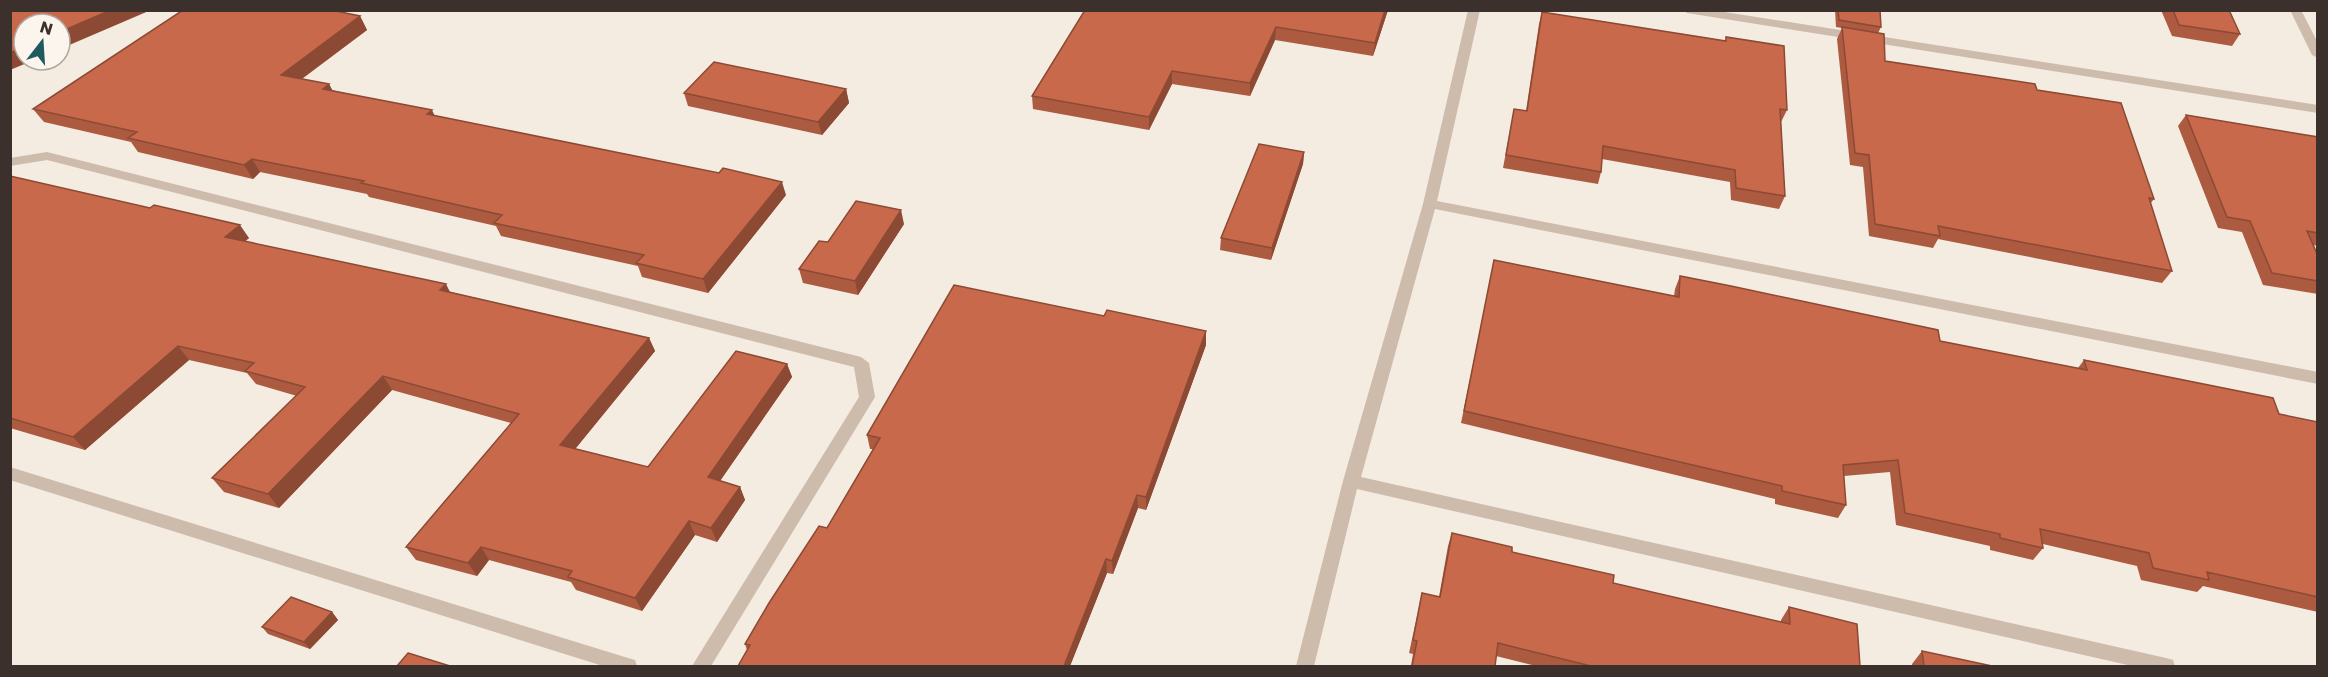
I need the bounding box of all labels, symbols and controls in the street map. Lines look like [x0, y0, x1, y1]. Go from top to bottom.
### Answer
north arrow [12, 12, 72, 72]
text: N [37, 15, 55, 41]

